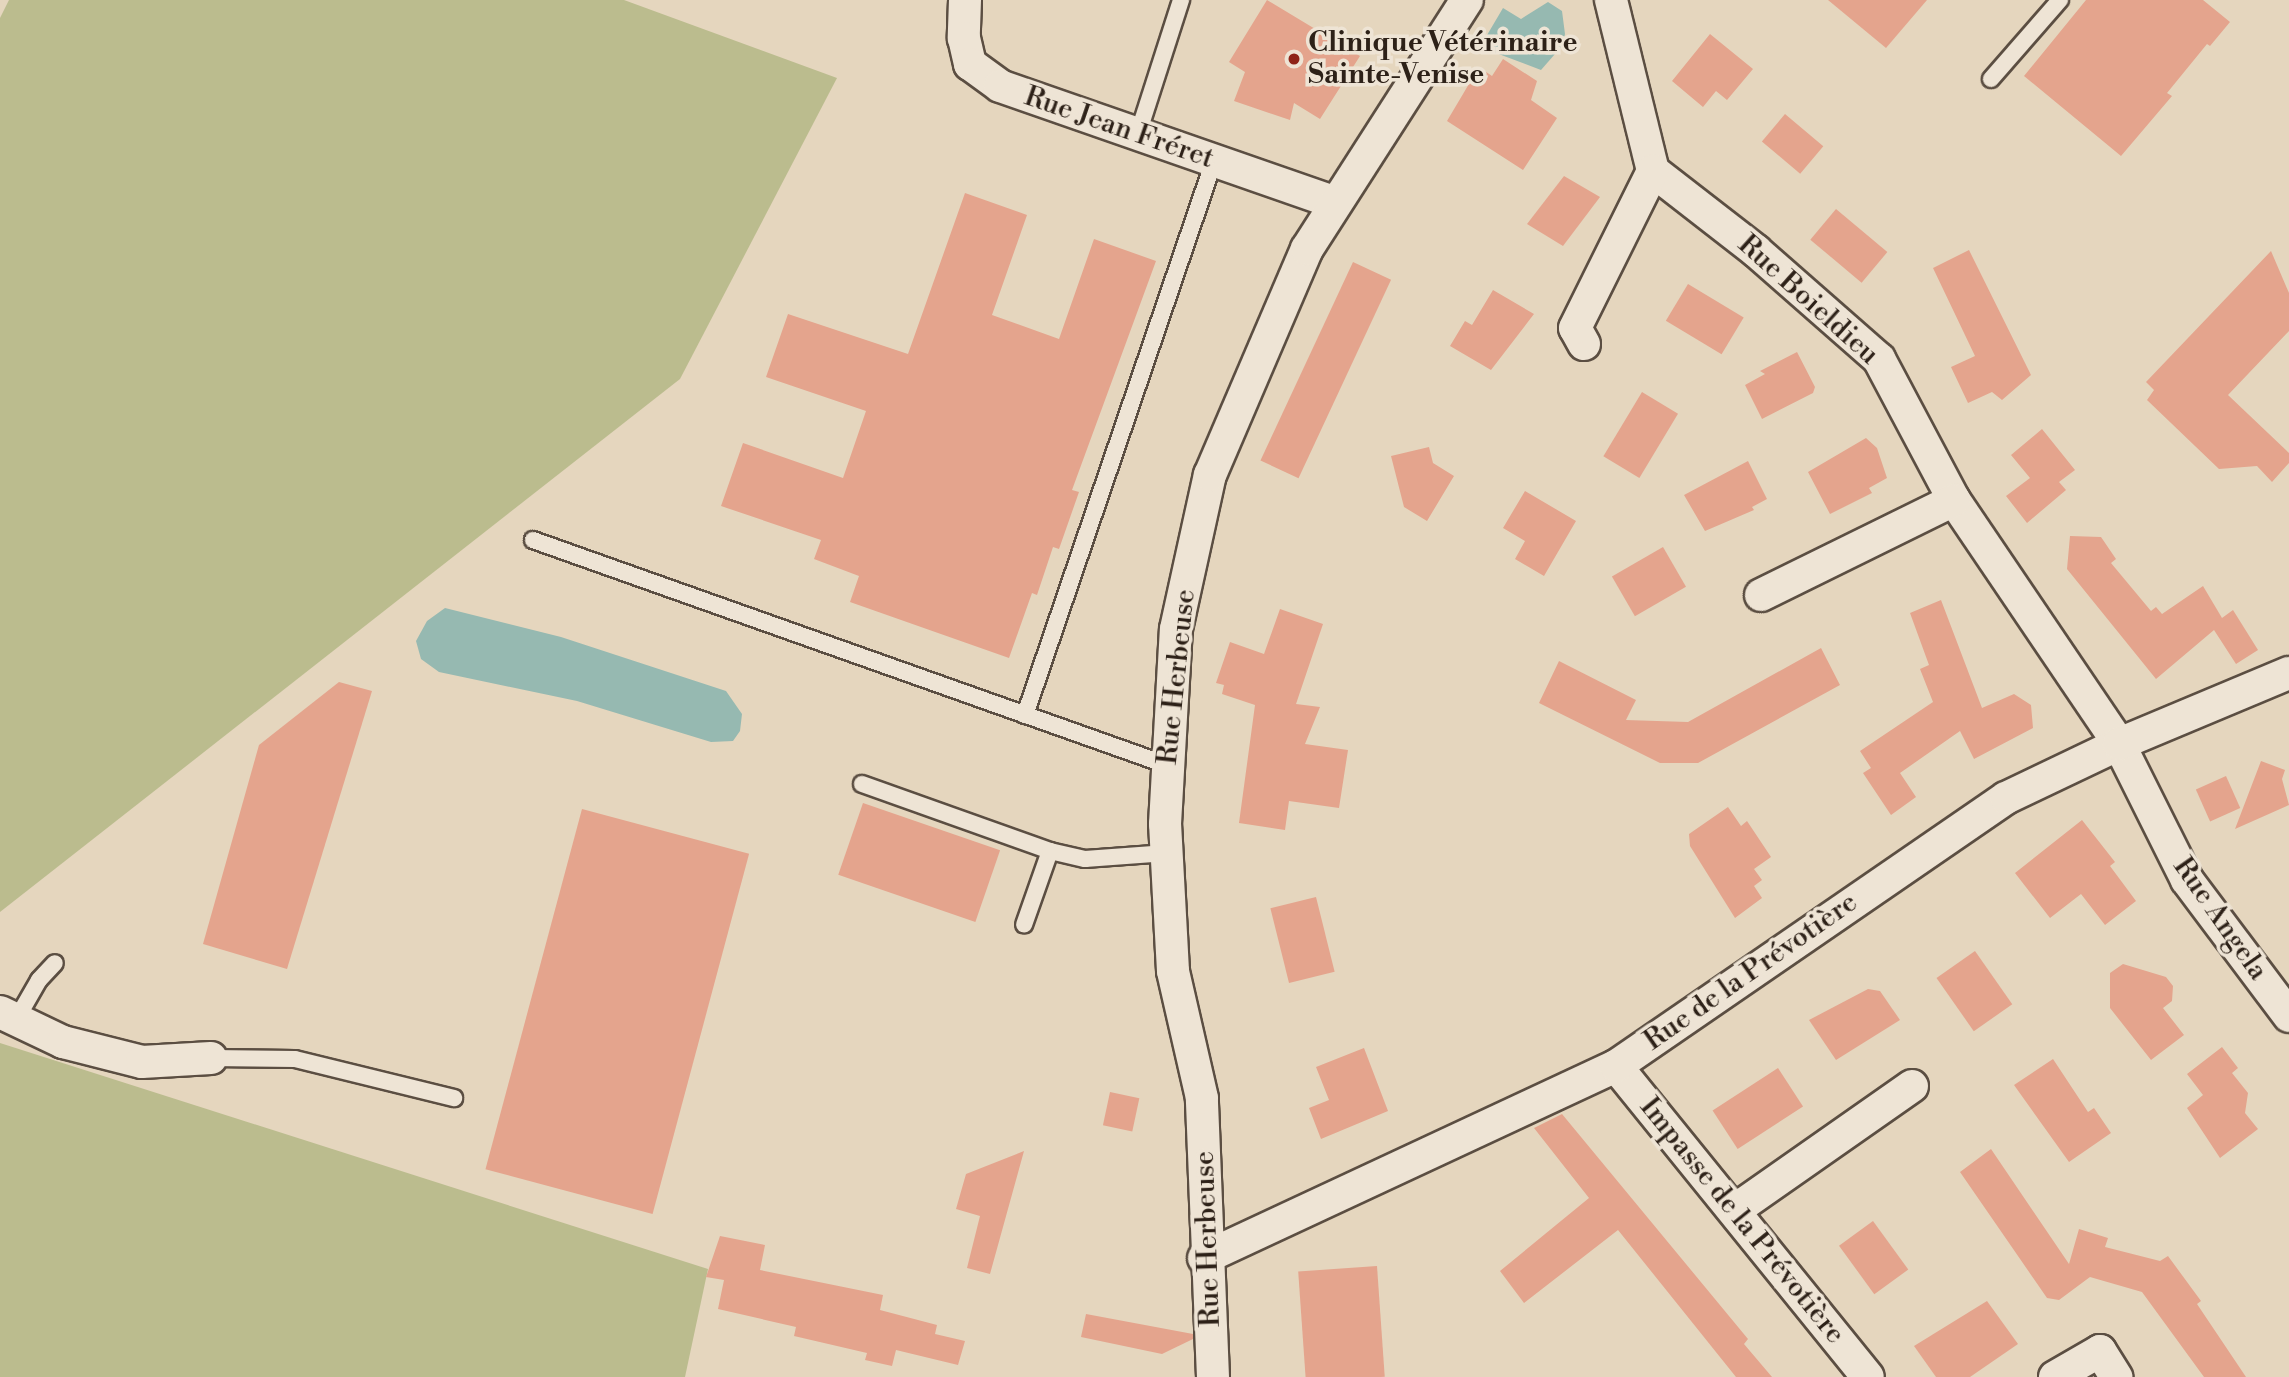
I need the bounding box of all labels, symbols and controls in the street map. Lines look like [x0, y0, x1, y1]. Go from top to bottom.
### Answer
place label: Clinique Vétérinaire Sainte-Venise [1308, 26, 1578, 92]
marker: Clinique Vétérinaire Sainte-Venise [1286, 51, 1302, 67]
street label: Rue Jean Fréret [1020, 80, 1218, 176]
street label: Rue Boieldieu [1731, 228, 1885, 372]
street label: Rue Herbeuse [1151, 588, 1203, 766]
street label: Rue Angela [2166, 851, 2274, 987]
street label: Rue de la Prévotière [1638, 886, 1864, 1058]
street label: Impasse de la Prévotière [1632, 1091, 1852, 1351]
street label: Rue Herbeuse [1188, 1150, 1228, 1328]

